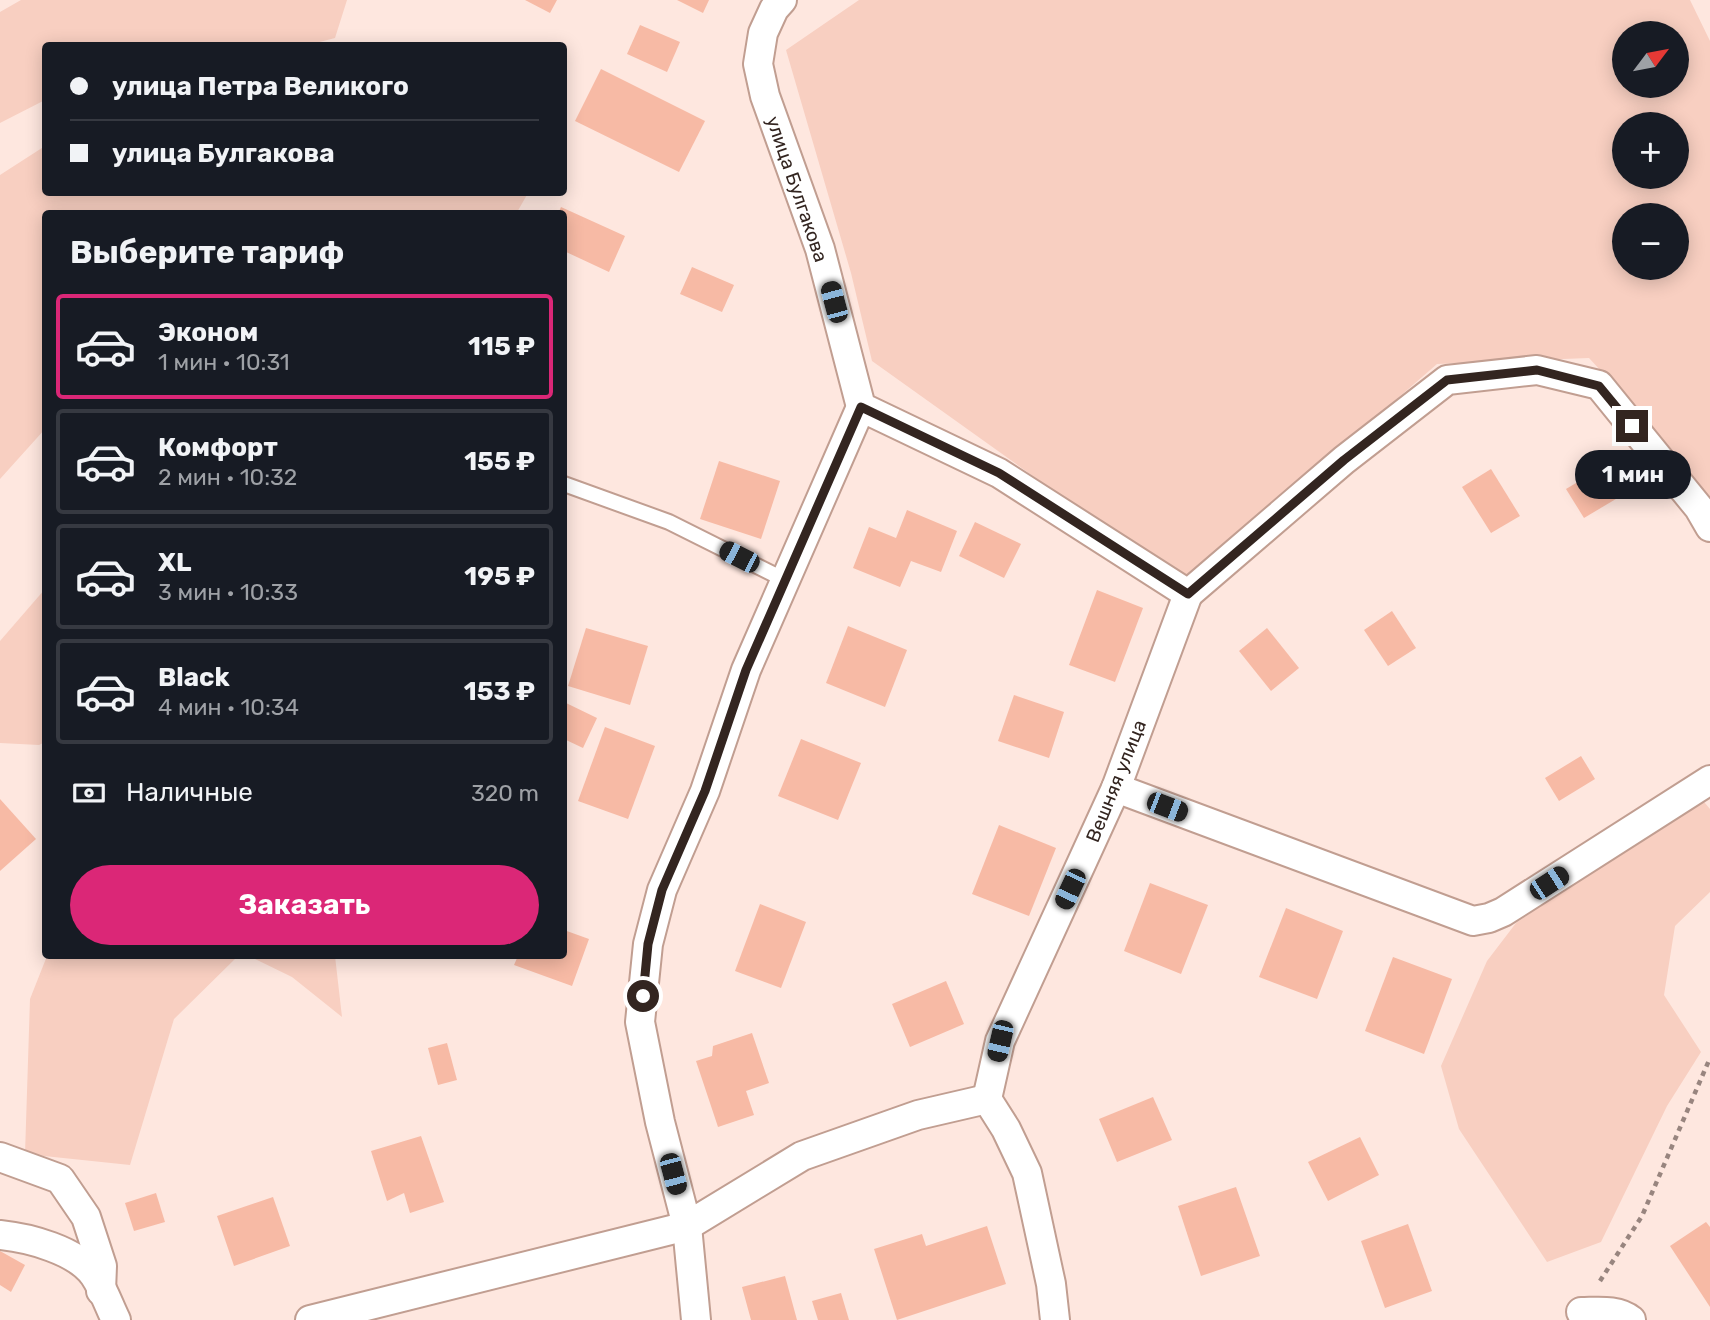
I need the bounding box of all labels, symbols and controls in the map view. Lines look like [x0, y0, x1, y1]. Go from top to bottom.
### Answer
north arrow [1612, 21, 1689, 98]
map controls [1612, 21, 1689, 280]
text: улица Петра Великого [112, 71, 409, 102]
button: + [1612, 112, 1689, 189]
street label: улица Булгакова [761, 113, 833, 265]
text: улица Булгакова [112, 138, 335, 169]
button: − [1612, 203, 1689, 280]
text: Выберите тариф [70, 233, 344, 271]
car [819, 279, 850, 325]
icon: car [74, 315, 137, 378]
text: Эконом [158, 317, 258, 348]
text: 115 ₽ [468, 331, 535, 362]
text: 1 мин · 10:31 [158, 348, 290, 376]
route end [1616, 410, 1648, 442]
icon: car [74, 430, 137, 493]
text: Комфорт [158, 432, 278, 463]
text: 155 ₽ [464, 446, 535, 477]
callout: 1 мин [1574, 450, 1690, 500]
text: 1 мин [1602, 460, 1664, 488]
text: 2 мин · 10:32 [158, 463, 297, 491]
car [716, 538, 763, 576]
icon: car [74, 545, 137, 608]
text: XL [158, 547, 191, 578]
text: 195 ₽ [464, 561, 535, 592]
text: 3 мин · 10:33 [158, 578, 298, 606]
icon: car [74, 660, 137, 723]
text: Black [158, 662, 230, 693]
text: 153 ₽ [464, 676, 535, 707]
text: 4 мин · 10:34 [158, 693, 299, 721]
street label: Вешняя улица [1081, 716, 1151, 846]
icon: cash [70, 774, 108, 812]
text: Наличные [126, 777, 253, 808]
text: 320 m [471, 779, 539, 807]
car [1144, 790, 1191, 824]
car [1526, 863, 1573, 903]
button: Заказать [70, 865, 539, 945]
car [1052, 866, 1089, 912]
route start [627, 980, 659, 1012]
car [986, 1018, 1015, 1064]
car [658, 1151, 689, 1197]

